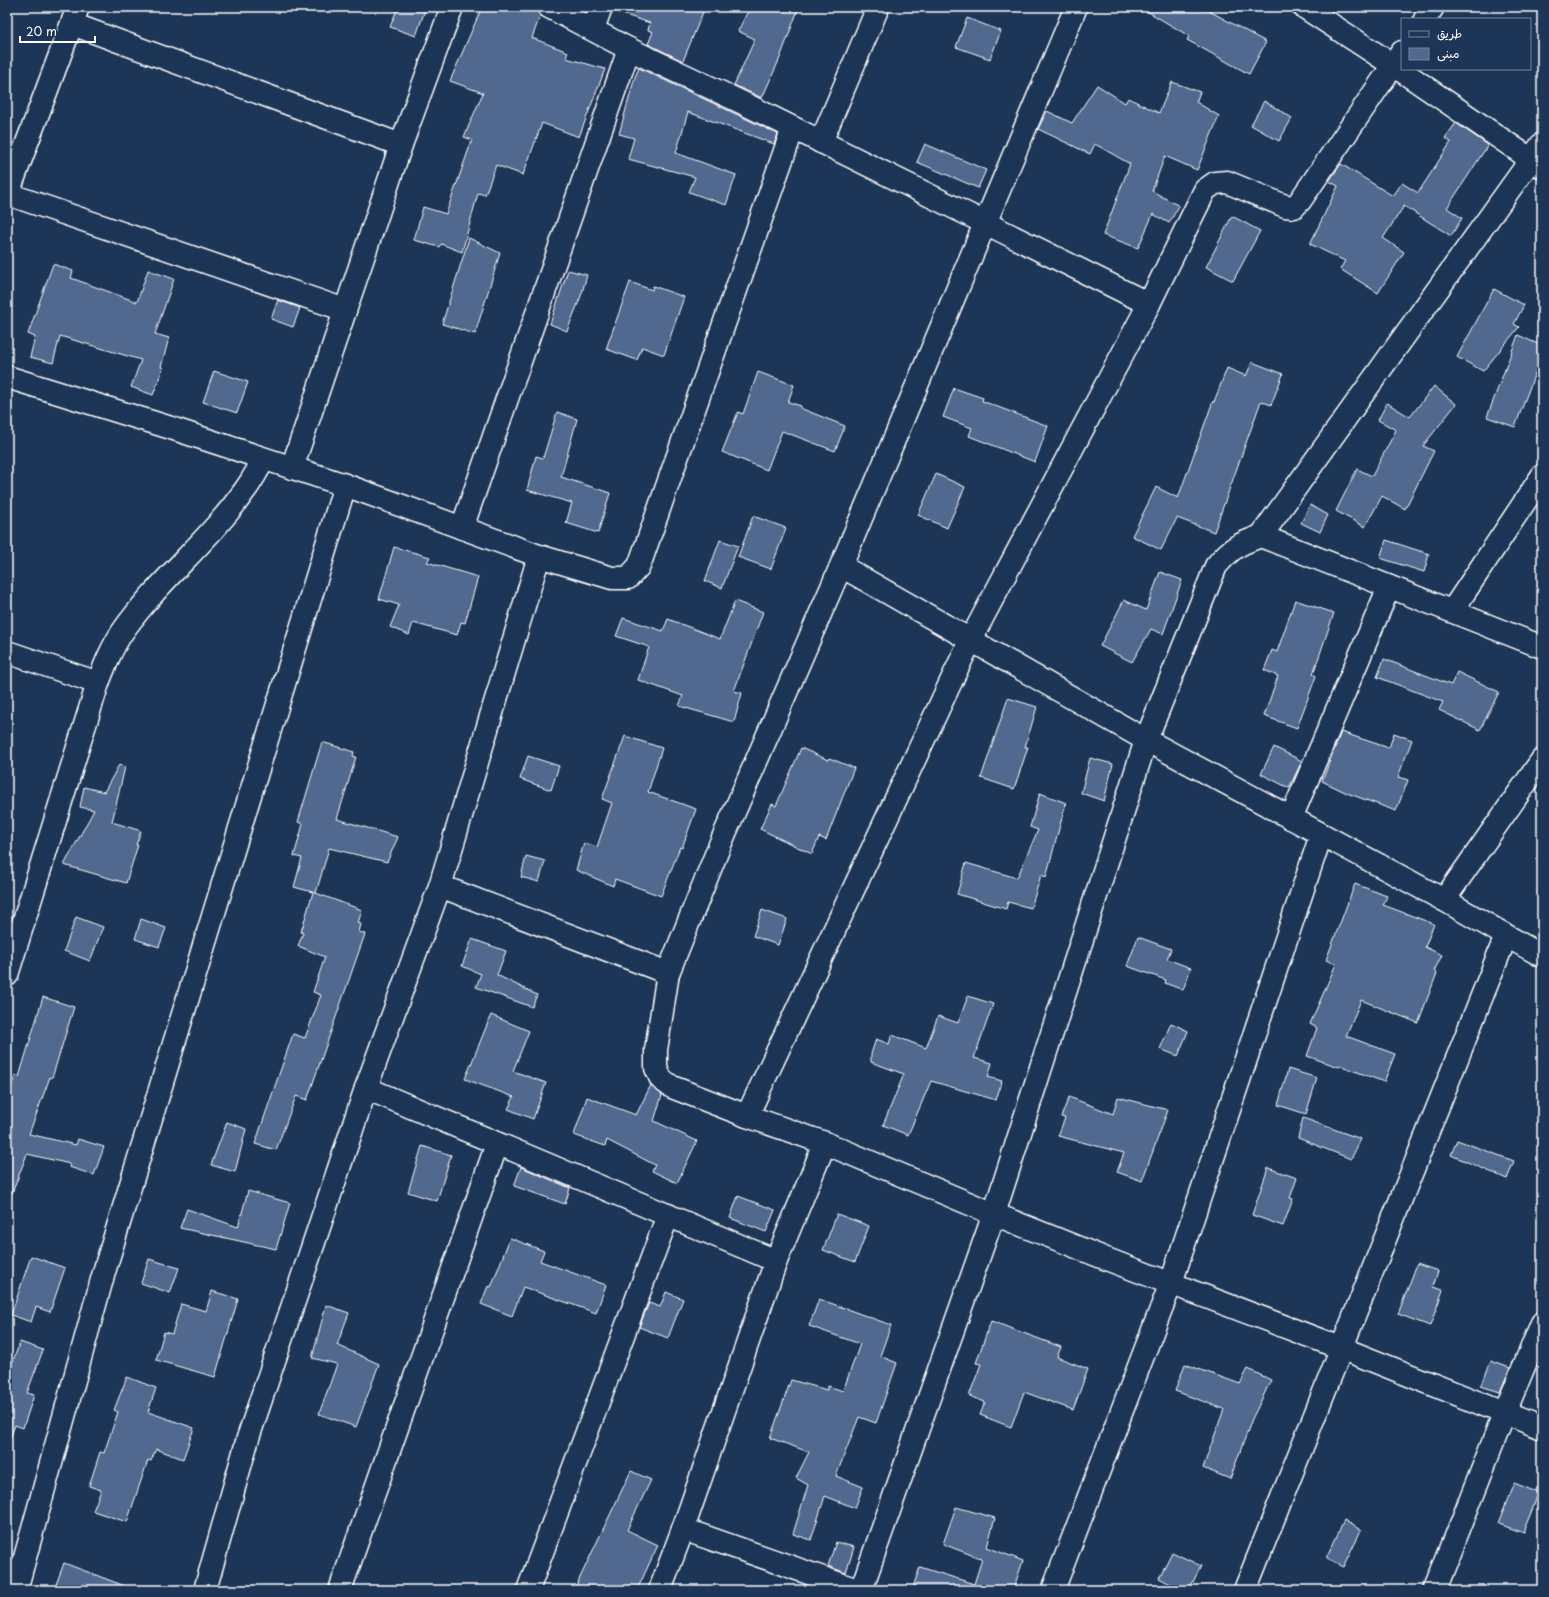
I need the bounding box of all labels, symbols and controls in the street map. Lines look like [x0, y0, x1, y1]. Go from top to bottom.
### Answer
scale bar [20, 18, 95, 44]
legend [1401, 18, 1531, 70]
text: 20 m [26, 22, 57, 40]
text: طريق [1437, 24, 1462, 42]
text: مبنى [1437, 44, 1460, 62]

